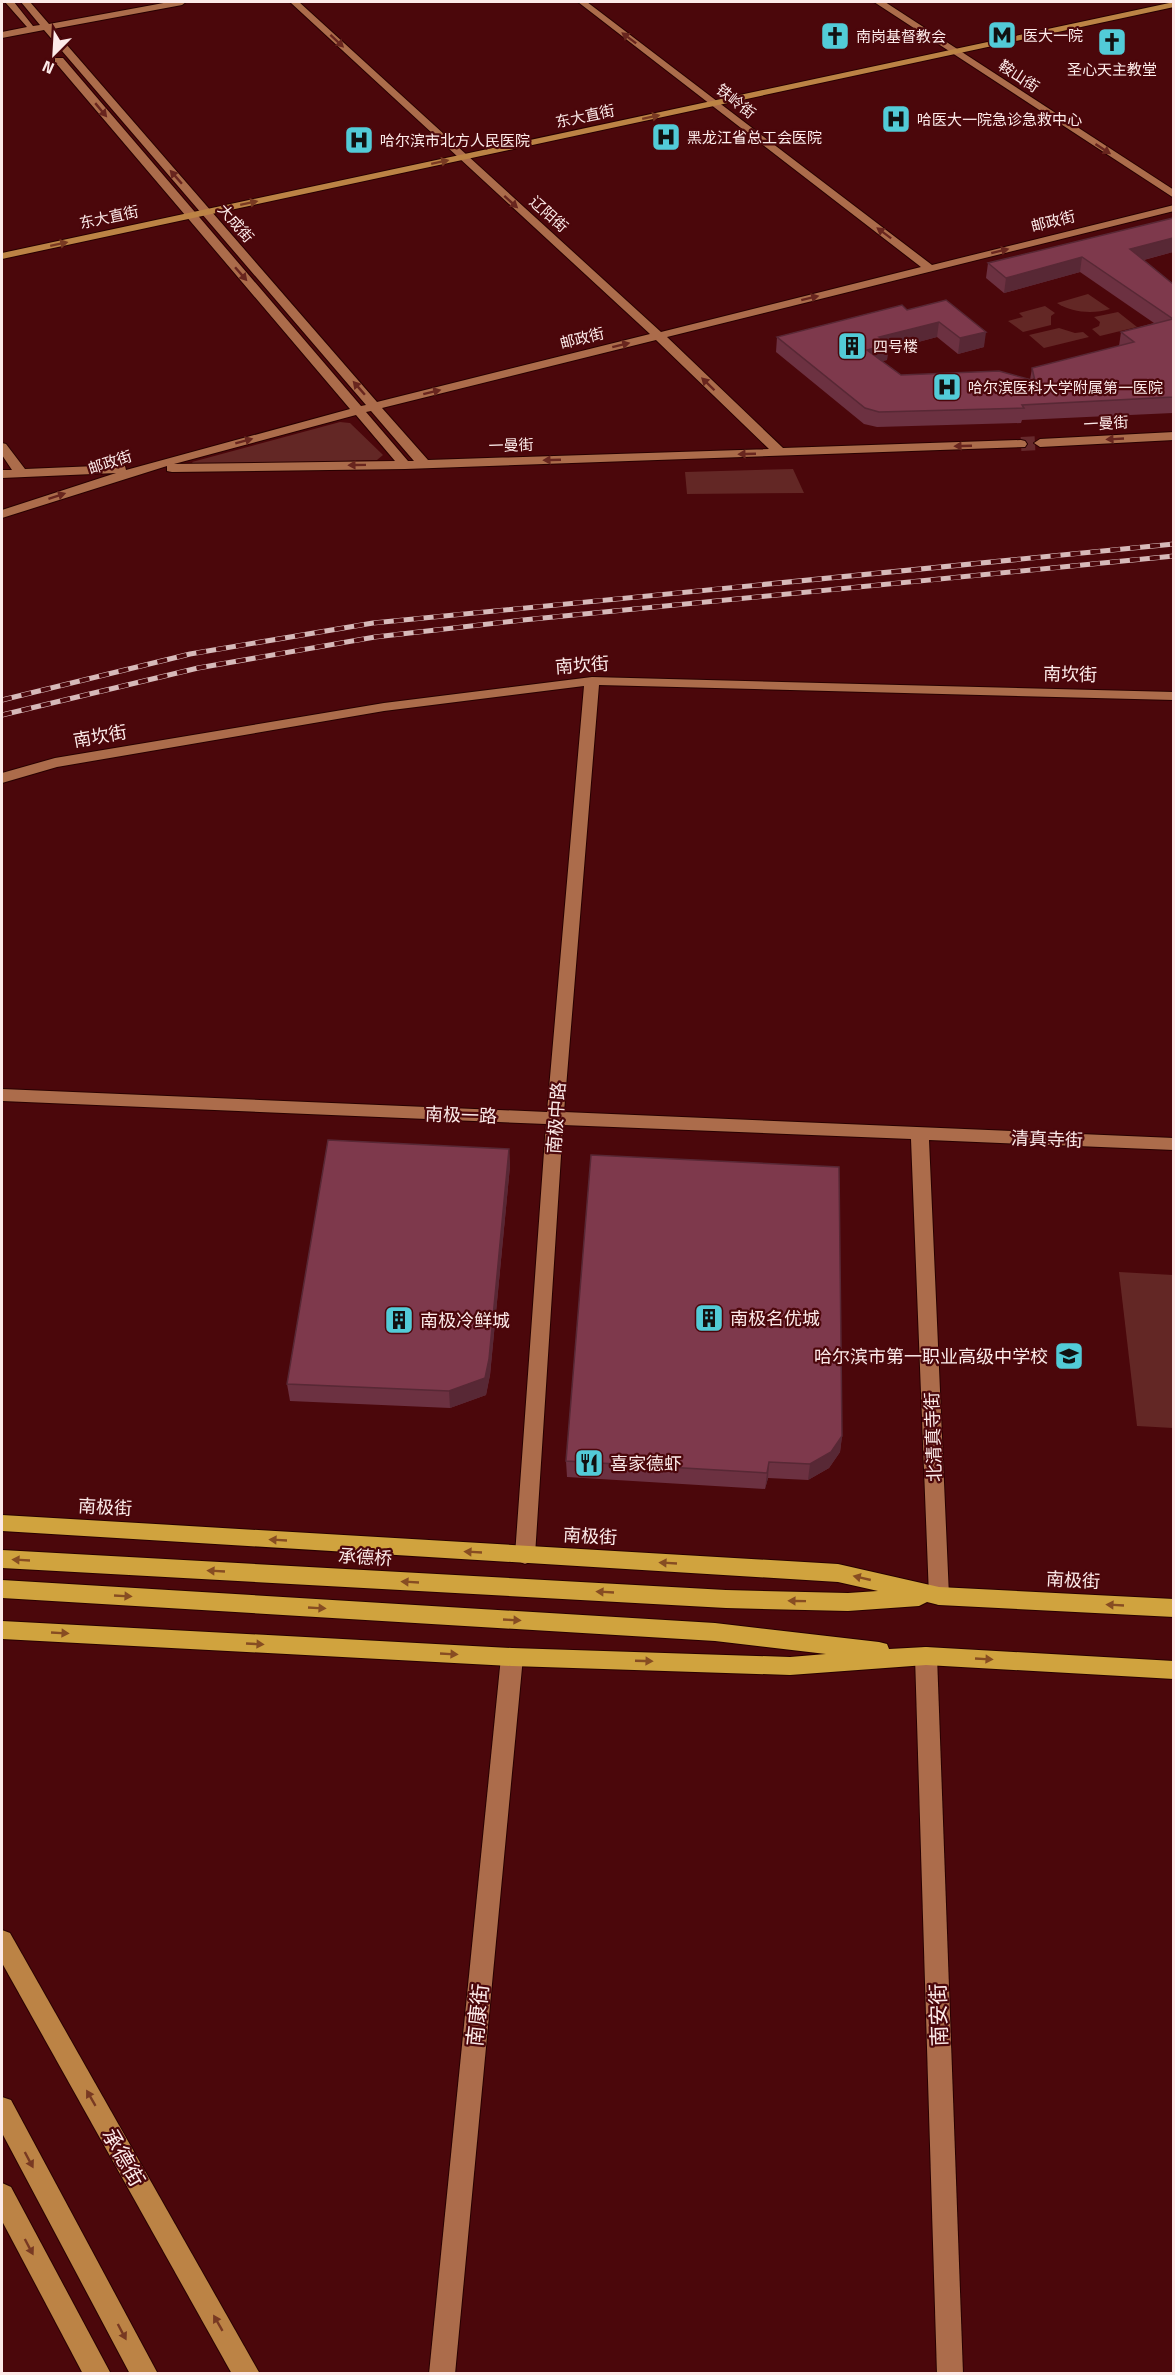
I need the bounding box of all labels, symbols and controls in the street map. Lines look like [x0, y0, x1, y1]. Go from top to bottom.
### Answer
metro station icon: 医大一院 [986, 19, 1018, 51]
church icon: 南岗基督教会 [819, 20, 851, 52]
north arrow [24, 24, 84, 84]
place label: 医大一院 [1023, 24, 1083, 47]
place label: 南岗基督教会 [856, 25, 946, 48]
church icon: 圣心天主教堂 [1096, 26, 1128, 58]
one-way arrow [621, 31, 637, 44]
one-way arrow [329, 34, 344, 48]
text: N [38, 54, 58, 81]
street label: 鞍山街 [994, 54, 1044, 98]
place label: 圣心天主教堂 [1067, 58, 1157, 81]
street label: 铁岭街 [711, 78, 761, 124]
street label: 东大直街 [553, 99, 617, 133]
one-way arrow [94, 102, 107, 117]
hospital icon: 哈医大一院急诊急救中心 [880, 103, 912, 135]
place label: 哈医大一院急诊急救中心 [917, 108, 1082, 131]
one-way arrow [642, 112, 661, 121]
hospital icon: 黑龙江省总工会医院 [650, 121, 682, 153]
hospital icon: 哈尔滨市北方人民医院 [343, 124, 375, 156]
place label: 黑龙江省总工会医院 [687, 126, 822, 149]
place label: 哈尔滨市北方人民医院 [380, 129, 530, 152]
one-way arrow [1095, 143, 1111, 155]
one-way arrow [431, 157, 450, 166]
one-way arrow [170, 170, 183, 185]
street label: 辽阳街 [525, 190, 573, 238]
one-way arrow [503, 195, 518, 208]
street label: 大成街 [213, 198, 259, 248]
one-way arrow [240, 198, 259, 207]
street label: 东大直街 [77, 200, 141, 234]
street label: 邮政街 [1028, 204, 1078, 238]
one-way arrow [876, 228, 891, 240]
one-way arrow [49, 238, 68, 248]
one-way arrow [990, 246, 1009, 256]
one-way arrow [235, 266, 248, 282]
one-way arrow [801, 293, 820, 303]
street label: 邮政街 [557, 321, 607, 355]
building icon: 四号楼 [836, 330, 868, 362]
place label: 四号楼 [873, 335, 918, 358]
one-way arrow [612, 340, 630, 350]
hospital icon: 哈尔滨医科大学附属第一医院 [931, 371, 963, 403]
place label: 哈尔滨医科大学附属第一医院 [968, 376, 1163, 399]
one-way arrow [701, 377, 715, 391]
one-way arrow [353, 381, 366, 396]
one-way arrow [423, 387, 441, 397]
street label: 一曼街 [1083, 410, 1129, 436]
street label: 一曼街 [488, 433, 534, 457]
one-way arrow [1106, 435, 1125, 444]
one-way arrow [235, 436, 253, 446]
one-way arrow [953, 441, 972, 451]
street label: 邮政街 [85, 444, 135, 480]
one-way arrow [738, 449, 757, 459]
one-way arrow [543, 455, 562, 465]
one-way arrow [348, 461, 367, 470]
one-way arrow [48, 491, 66, 500]
street label: 南坎街 [554, 650, 610, 680]
street label: 南坎街 [1043, 660, 1097, 688]
street label: 南坎街 [71, 718, 129, 754]
street label: 南极中路 [540, 1081, 572, 1155]
street label: 南极一路 [425, 1100, 497, 1130]
street label: 清真寺街 [1011, 1124, 1083, 1154]
building icon: 南极名优城 [693, 1302, 725, 1334]
building icon: 南极冷鲜城 [383, 1304, 415, 1336]
place label: 南极名优城 [730, 1305, 820, 1332]
place label: 南极冷鲜城 [420, 1307, 510, 1334]
school or university icon: 哈尔滨市第一职业高级中学校 [1053, 1340, 1085, 1372]
place label: 哈尔滨市第一职业高级中学校 [814, 1343, 1048, 1370]
street label: 北清真寺街 [918, 1392, 948, 1482]
restaurant icon: 喜家德虾 [573, 1447, 605, 1479]
place label: 喜家德虾 [610, 1450, 682, 1477]
street label: 南极街 [77, 1492, 133, 1522]
street label: 南极街 [562, 1521, 618, 1551]
one-way arrow [269, 1535, 288, 1545]
street label: 承德桥 [337, 1542, 393, 1572]
one-way arrow [463, 1547, 482, 1556]
one-way arrow [11, 1556, 30, 1565]
one-way arrow [658, 1558, 677, 1568]
street label: 南极街 [1045, 1565, 1101, 1595]
one-way arrow [206, 1566, 225, 1575]
one-way arrow [852, 1573, 871, 1582]
one-way arrow [401, 1577, 420, 1586]
one-way arrow [595, 1588, 614, 1597]
one-way arrow [113, 1592, 132, 1601]
one-way arrow [787, 1596, 806, 1606]
one-way arrow [1106, 1600, 1125, 1609]
one-way arrow [308, 1603, 327, 1613]
one-way arrow [503, 1615, 522, 1625]
one-way arrow [50, 1629, 69, 1638]
one-way arrow [245, 1639, 264, 1648]
one-way arrow [440, 1649, 459, 1658]
one-way arrow [975, 1655, 994, 1664]
one-way arrow [635, 1656, 654, 1666]
street label: 南康街 [458, 1982, 496, 2048]
street label: 南安街 [921, 1983, 955, 2047]
one-way arrow [86, 2089, 96, 2106]
street label: 承德街 [94, 2122, 154, 2192]
one-way arrow [24, 2152, 34, 2169]
one-way arrow [24, 2239, 34, 2256]
one-way arrow [213, 2314, 223, 2331]
one-way arrow [117, 2323, 127, 2340]

